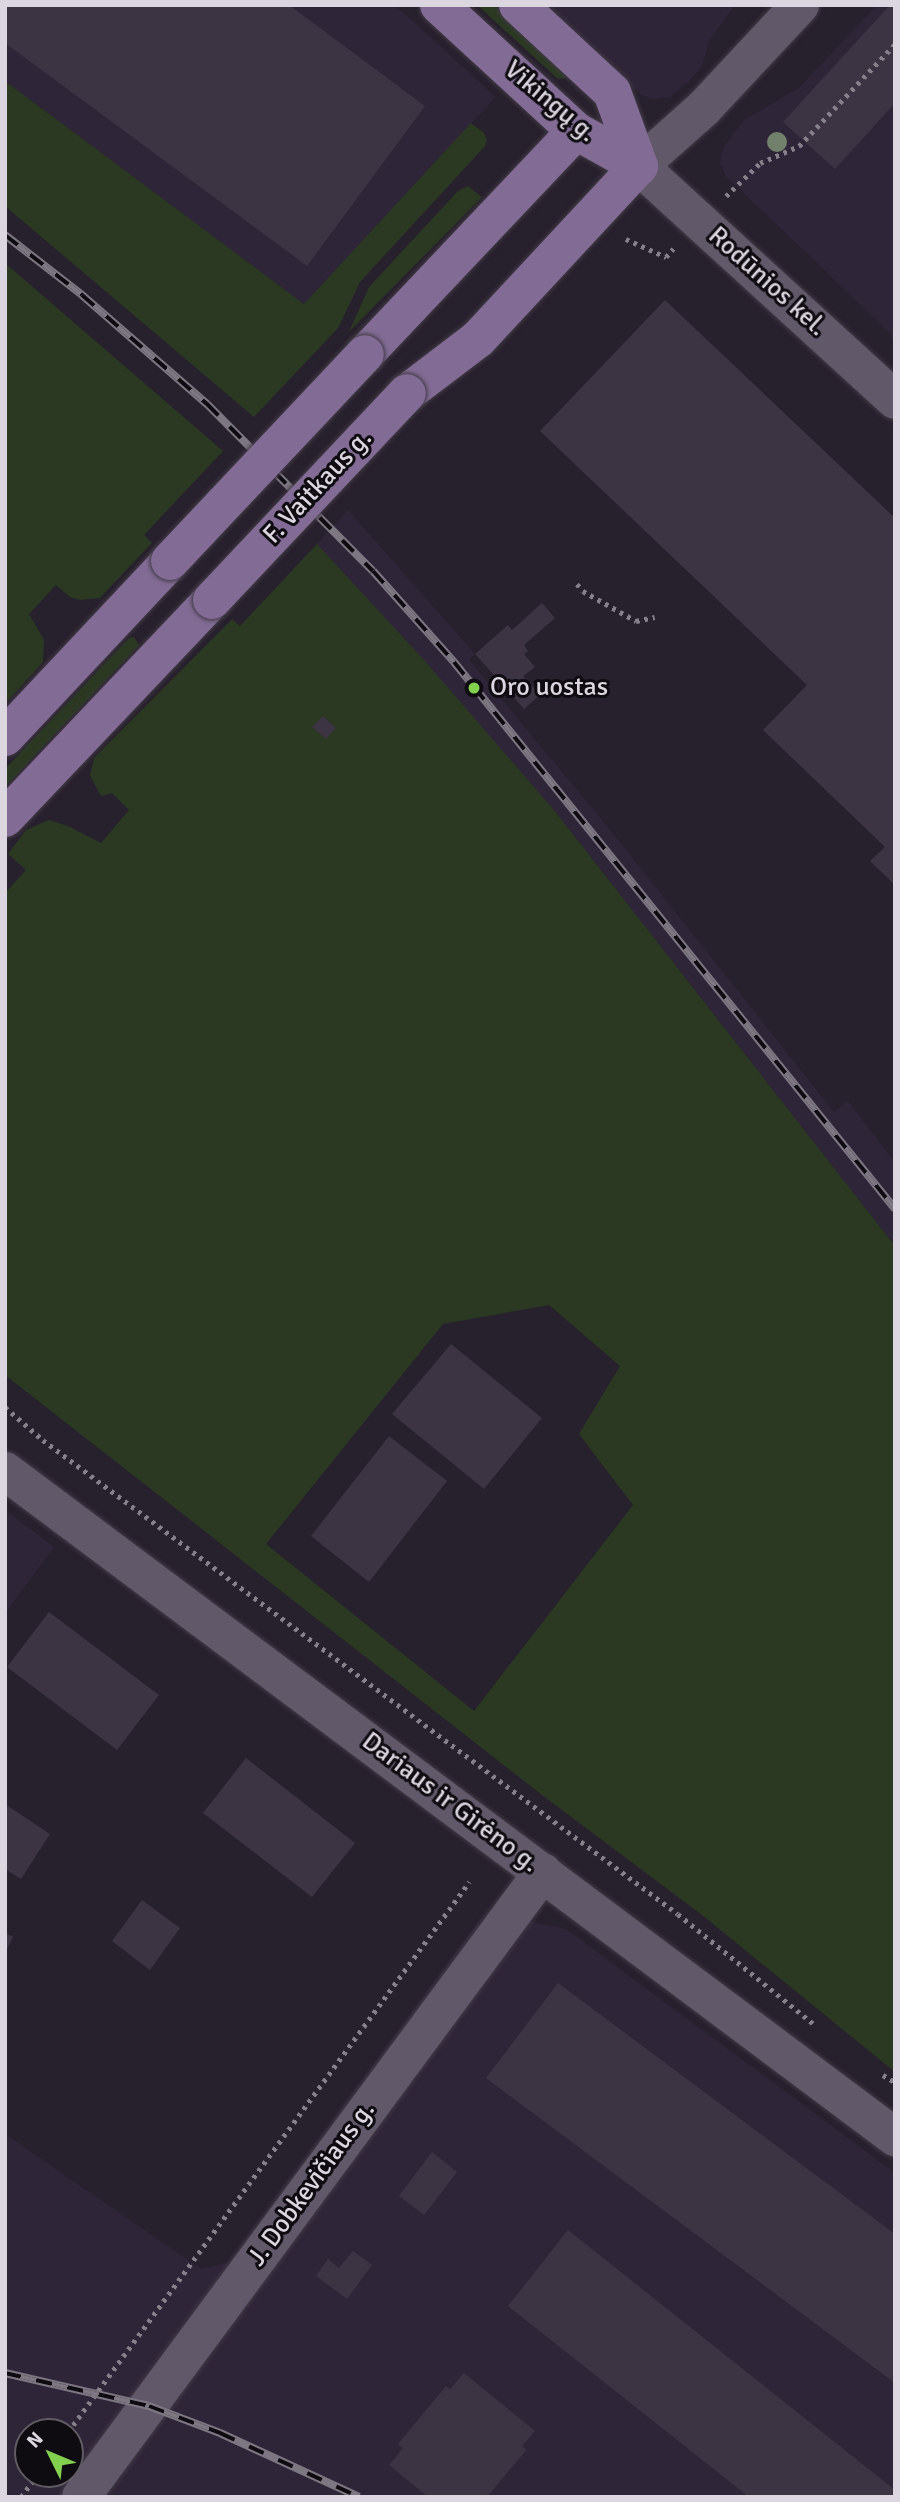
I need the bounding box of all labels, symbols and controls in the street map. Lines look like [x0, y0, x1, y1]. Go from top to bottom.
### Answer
street label: Vikingų g. [498, 55, 602, 149]
street label: Rodūnios kel. [701, 221, 833, 343]
street label: F. Vaitkaus g. [257, 423, 379, 551]
place label: Oro uostas [490, 672, 608, 704]
marker: Oro uostas [464, 678, 484, 698]
street label: Dariaus ir Girėno g. [355, 1726, 545, 1880]
street label: J. Dobkevičiaus g. [242, 2096, 382, 2272]
north arrow [14, 2418, 84, 2488]
text: N [22, 2427, 48, 2453]

